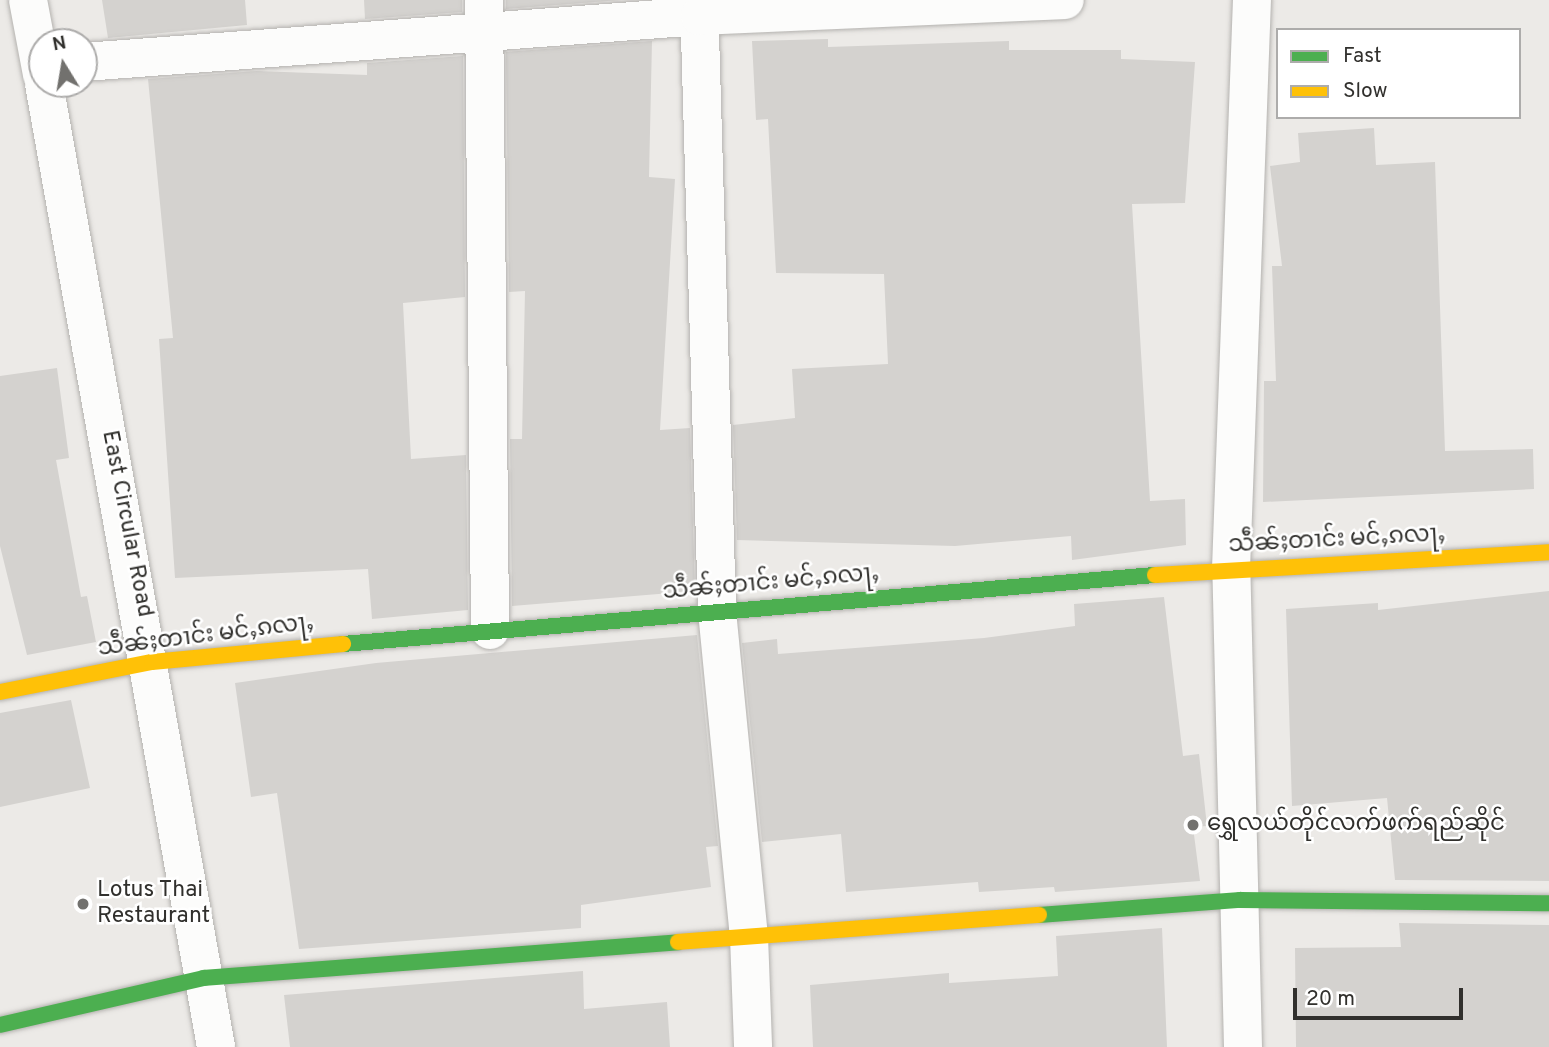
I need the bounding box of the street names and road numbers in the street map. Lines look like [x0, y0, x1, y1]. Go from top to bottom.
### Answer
street label: East Circular Road [94, 428, 158, 620]
street label: သဵၼ်ႈတၢင်း မင်ႇၵလႃႇ [1228, 522, 1446, 560]
street label: သဵၼ်ႈတၢင်း မင်ႇၵလႃႇ [662, 561, 880, 607]
street label: သဵၼ်ႈတၢင်း မင်ႇၵလႃႇ [97, 610, 315, 664]

